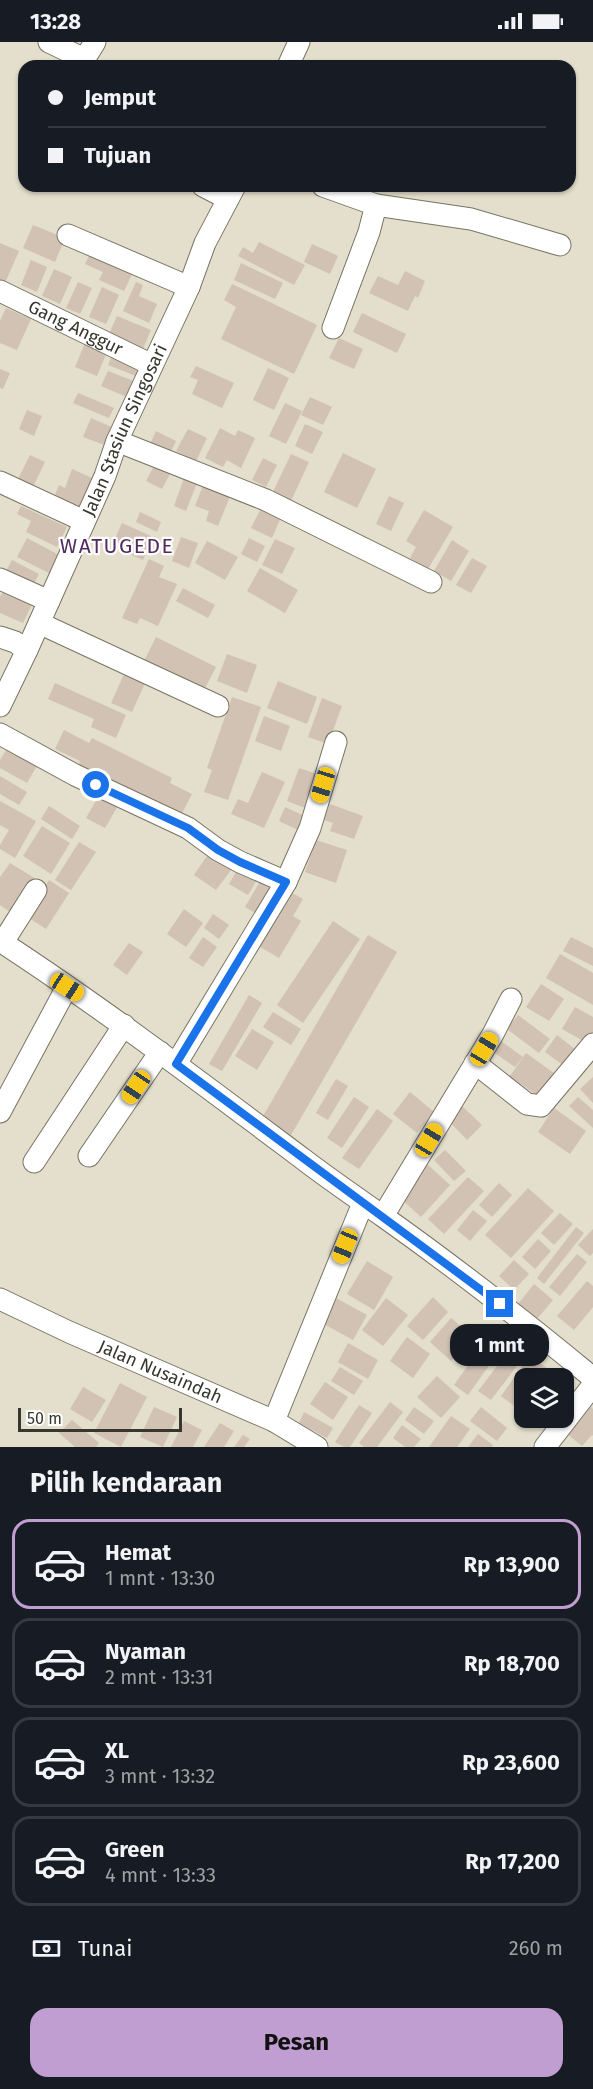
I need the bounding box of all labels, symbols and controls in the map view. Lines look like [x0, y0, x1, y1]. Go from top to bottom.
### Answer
text: 13:28 [30, 8, 81, 35]
text: Jemput [84, 84, 156, 111]
text: Tujuan [84, 142, 151, 169]
street label: Gang Anggur [25, 295, 127, 360]
street label: Jalan Stasiun Singosari [77, 340, 172, 519]
district label: WATUGEDE [60, 533, 174, 559]
car [309, 765, 337, 805]
route start [82, 771, 109, 798]
car [47, 970, 87, 1004]
car [467, 1029, 501, 1069]
car [118, 1067, 154, 1107]
car [412, 1120, 446, 1160]
car [330, 1226, 360, 1266]
route end [486, 1290, 513, 1317]
callout: 1 mnt [450, 1325, 550, 1367]
text: 1 mnt [474, 1333, 525, 1357]
street label: Jalan Nusaindah [95, 1335, 226, 1408]
map controls [514, 1368, 574, 1428]
button: layers [514, 1368, 574, 1428]
scale bar [18, 1405, 182, 1432]
text: 50 m [27, 1409, 62, 1428]
text: Pilih kendaraan [30, 1467, 222, 1499]
icon: car [33, 1537, 87, 1591]
text: Hemat [105, 1539, 171, 1566]
text: Rp 13,900 [464, 1551, 560, 1578]
text: 1 mnt · 13:30 [105, 1566, 215, 1590]
icon: car [33, 1636, 87, 1690]
text: Nyaman [105, 1638, 186, 1665]
text: Rp 18,700 [464, 1650, 560, 1677]
text: 2 mnt · 13:31 [105, 1665, 213, 1689]
icon: car [33, 1735, 87, 1789]
text: XL [105, 1737, 129, 1764]
text: Rp 23,600 [462, 1749, 560, 1776]
text: 3 mnt · 13:32 [105, 1764, 215, 1788]
icon: car [33, 1834, 87, 1888]
text: Green [105, 1836, 164, 1863]
text: Rp 17,200 [465, 1848, 560, 1875]
text: 4 mnt · 13:33 [105, 1863, 216, 1887]
icon: cash [30, 1932, 63, 1965]
text: Tunai [78, 1935, 132, 1962]
text: 260 m [509, 1936, 563, 1960]
button: Pesan [30, 2008, 563, 2077]

